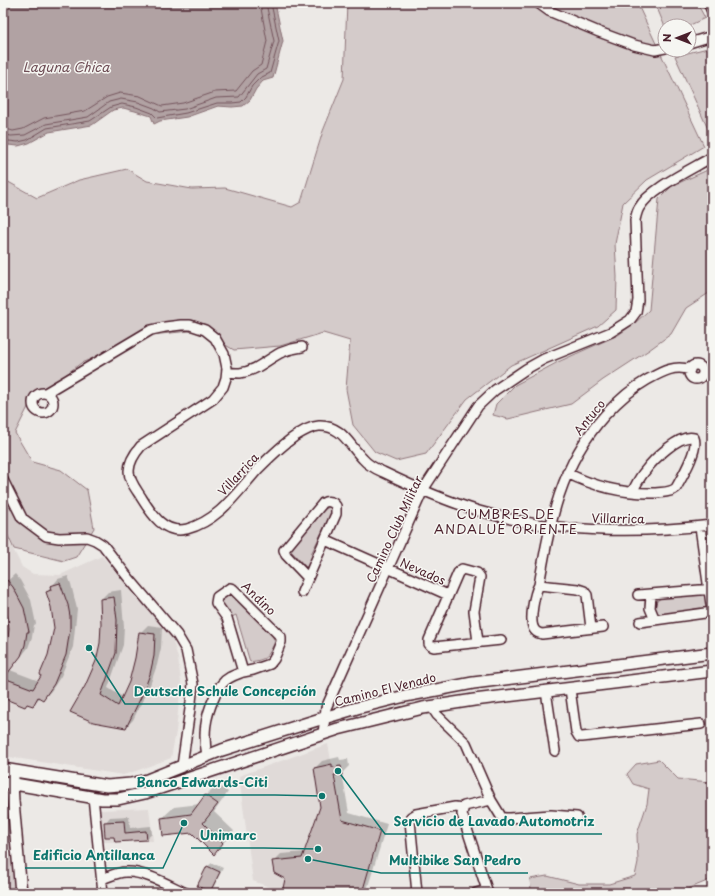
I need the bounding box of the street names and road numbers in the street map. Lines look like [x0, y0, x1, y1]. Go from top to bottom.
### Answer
street label: Antuco [569, 395, 609, 439]
street label: Villarrica [213, 448, 263, 500]
street label: Camino Club Militar [361, 472, 427, 586]
street label: Villarrica [591, 509, 645, 527]
street label: Nevados [397, 553, 449, 589]
street label: Andino [238, 577, 281, 619]
street label: Camino El Venado [332, 668, 438, 710]

